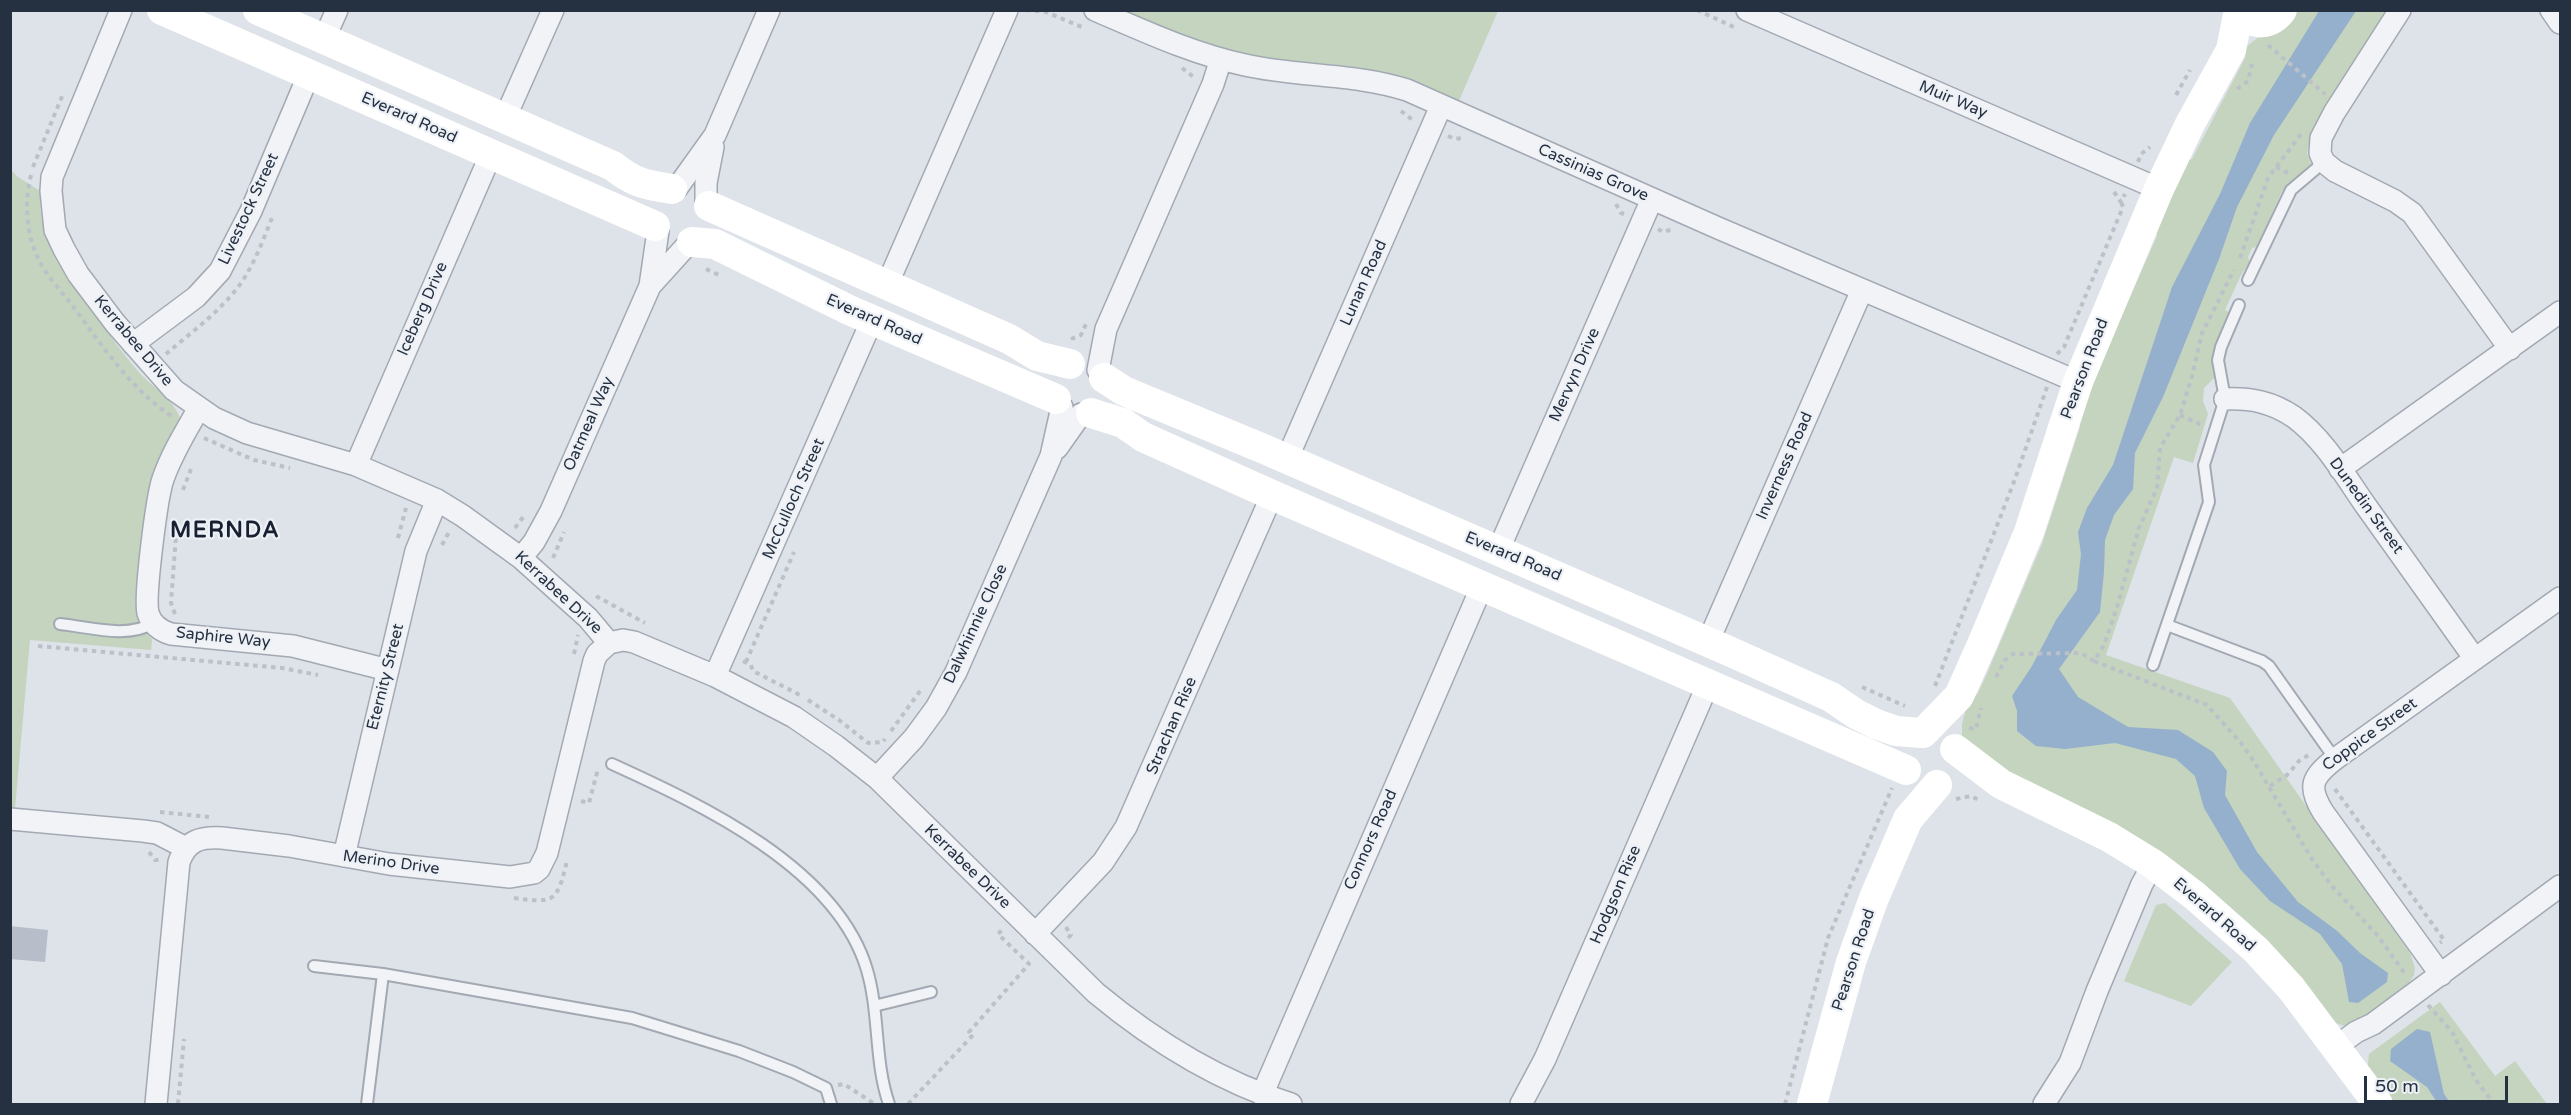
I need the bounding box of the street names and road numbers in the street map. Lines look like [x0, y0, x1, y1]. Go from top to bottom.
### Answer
street label: Muir Way [1916, 77, 1990, 123]
street label: Everard Road [358, 88, 460, 148]
street label: Cassinias Grove [1535, 140, 1651, 206]
street label: Livestock Street [215, 150, 283, 268]
street label: Lunan Road [1337, 237, 1391, 329]
street label: Iceberg Drive [394, 259, 452, 359]
street label: Everard Road [823, 290, 925, 350]
street label: Kerrabee Drive [89, 292, 177, 390]
street label: Pearson Road [2057, 316, 2113, 422]
street label: Mervyn Drive [1546, 325, 1604, 425]
street label: Oatmeal Way [560, 374, 618, 474]
street label: Inverness Road [1753, 409, 1817, 523]
street label: McCulloch Street [759, 436, 829, 562]
street label: Dunedin Street [2325, 454, 2407, 558]
street label: Everard Road [1462, 528, 1564, 586]
street label: Kerrabee Drive [510, 548, 606, 638]
street label: Dalwhinnie Close [940, 561, 1012, 687]
street label: Eternity Street [363, 622, 409, 732]
street label: Saphire Way [175, 624, 271, 652]
street label: Strachan Rise [1143, 674, 1201, 778]
street label: Coppice Street [2319, 694, 2421, 776]
street label: Connors Road [1340, 787, 1402, 893]
street label: Kerrabee Drive [920, 821, 1014, 913]
street label: Hodgson Rise [1587, 843, 1645, 947]
street label: Merino Drive [341, 847, 441, 879]
street label: Everard Road [2169, 874, 2259, 956]
street label: Pearson Road [1828, 907, 1880, 1013]

